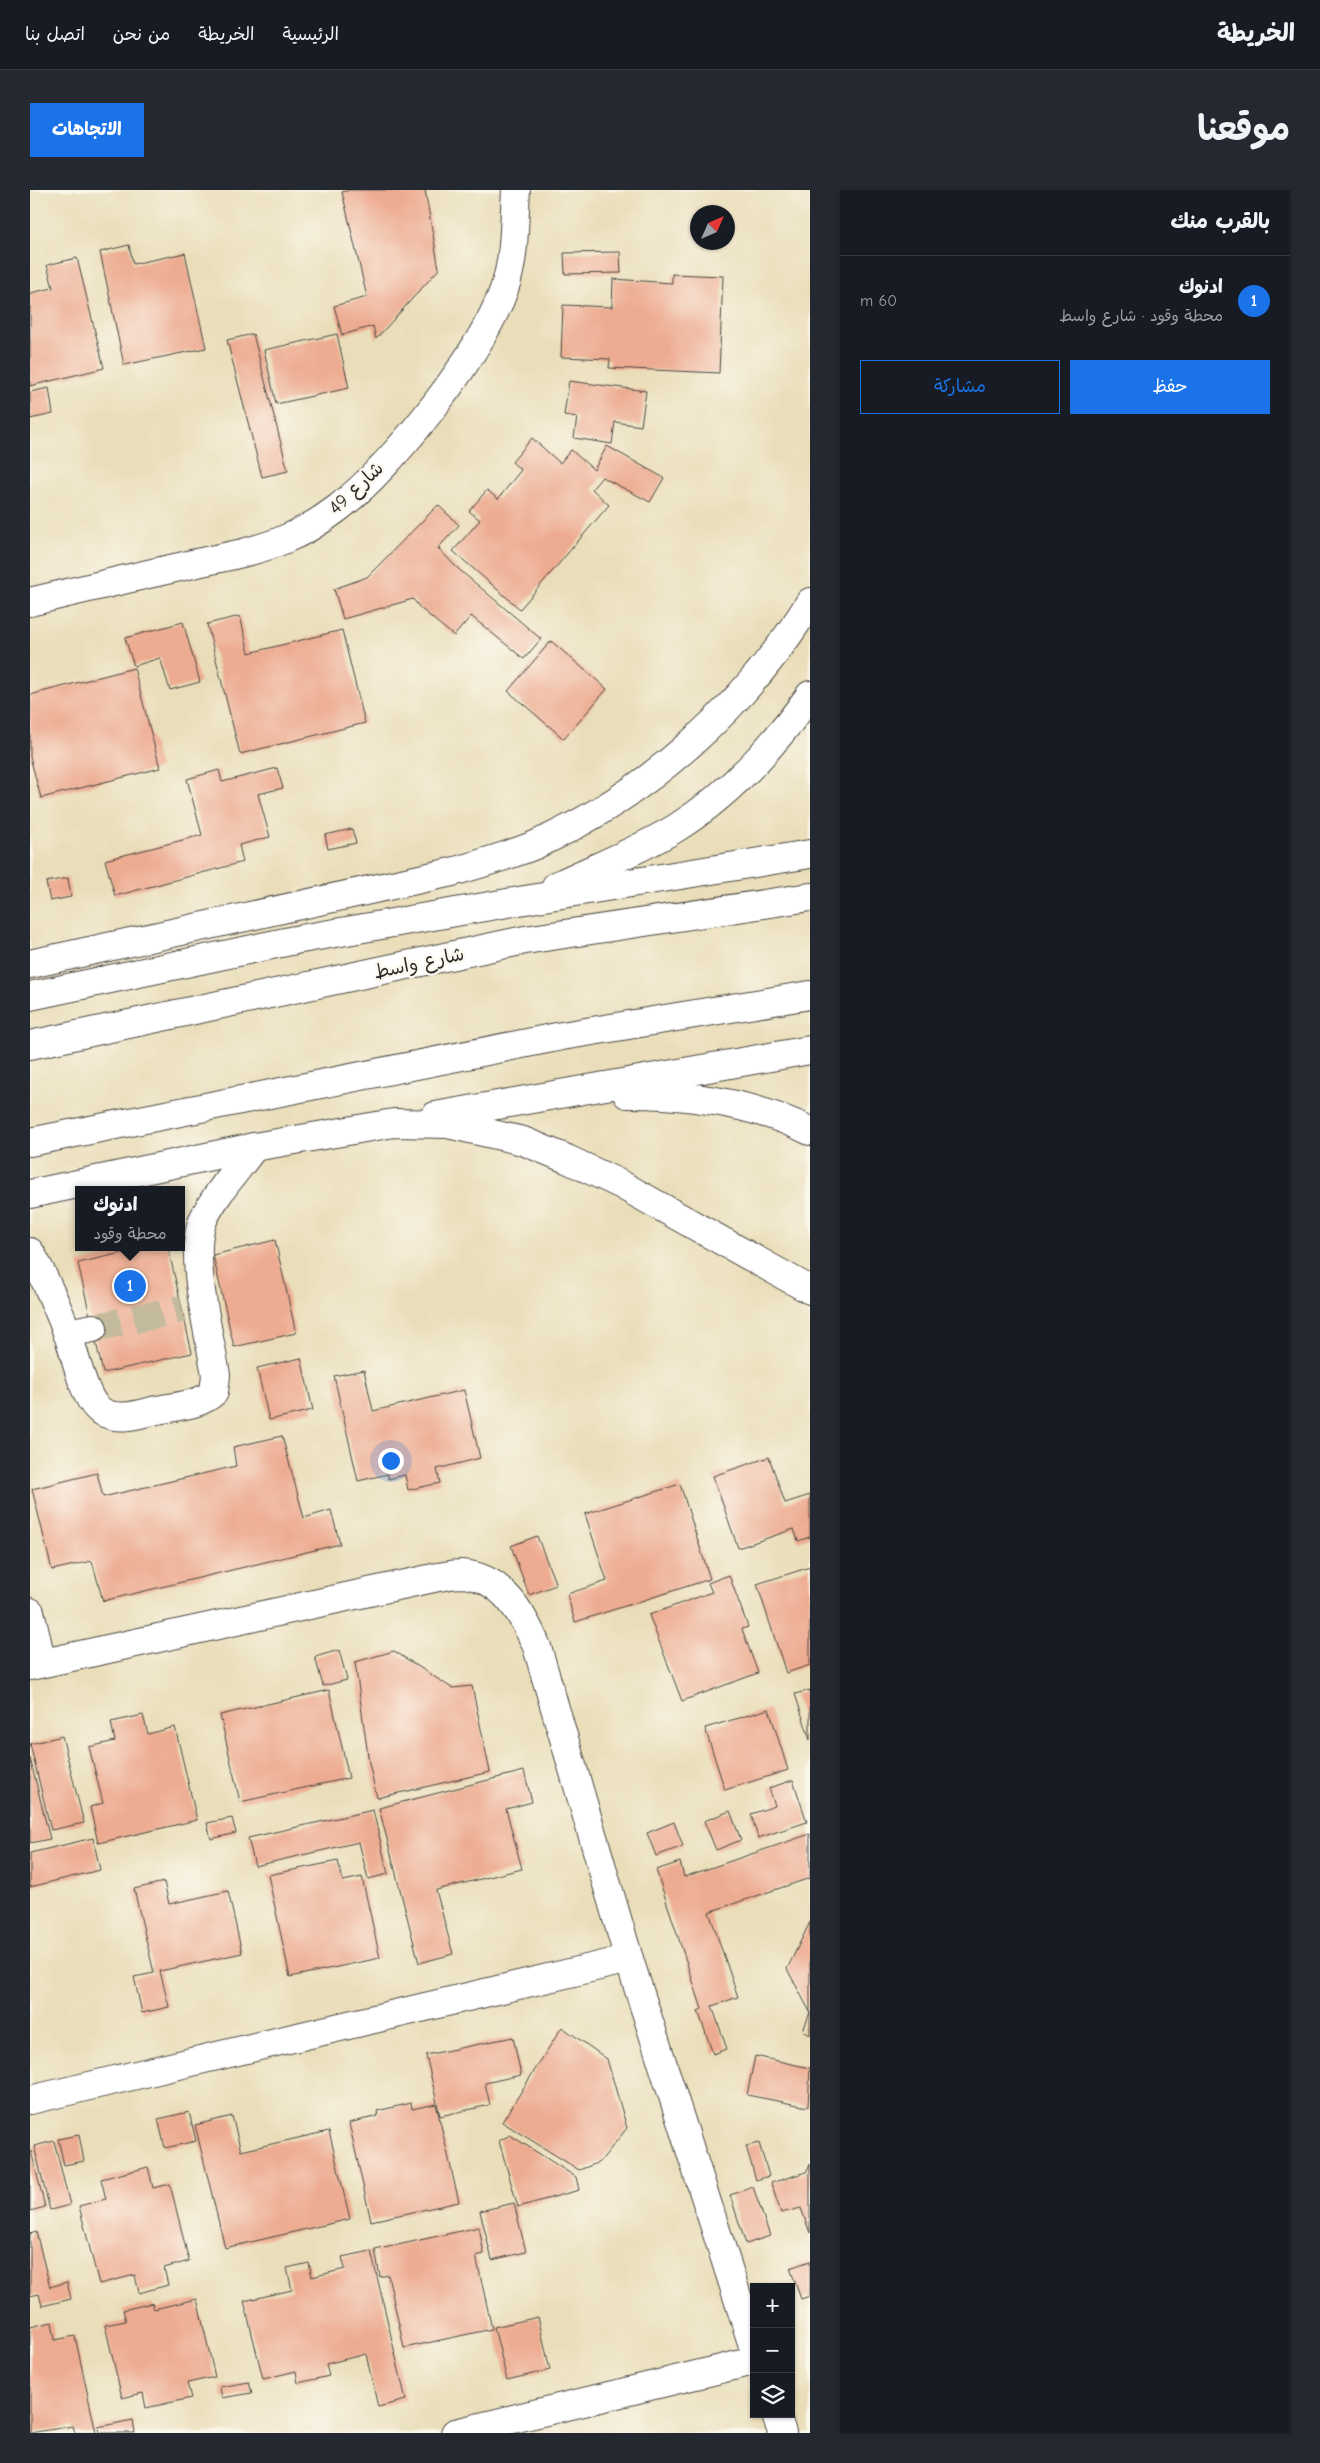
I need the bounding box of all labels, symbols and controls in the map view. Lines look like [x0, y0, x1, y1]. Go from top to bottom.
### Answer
text: الخريطة [1217, 19, 1295, 47]
text: اتصل بنا [25, 24, 85, 45]
text: من نحن [113, 24, 170, 45]
text: الخريطة [198, 24, 254, 45]
text: الرئيسية [282, 24, 339, 45]
button: الاتجاهات [30, 103, 144, 157]
text: موقعنا [1197, 108, 1290, 149]
north arrow [690, 205, 735, 250]
text: بالقرب منك [1170, 209, 1270, 233]
text: ادنوك [1179, 276, 1223, 298]
text: 60 m [860, 292, 897, 310]
text: 1 [1251, 292, 1257, 310]
text: محطة وقود · شارع واسط [1059, 307, 1223, 325]
button: مشاركة [860, 360, 1060, 414]
button: حفظ [1070, 360, 1270, 414]
street label: شارع 49 [324, 457, 389, 520]
street label: شارع واسط [372, 943, 467, 985]
popup [75, 1186, 185, 1251]
text: ادنوك [93, 1194, 138, 1216]
text: محطة وقود [93, 1225, 167, 1243]
pin: 1 [114, 1267, 146, 1305]
your location [378, 1448, 404, 1474]
map controls [750, 2283, 795, 2418]
button: + [750, 2283, 795, 2328]
button: − [750, 2328, 795, 2373]
button: layers [750, 2373, 795, 2418]

